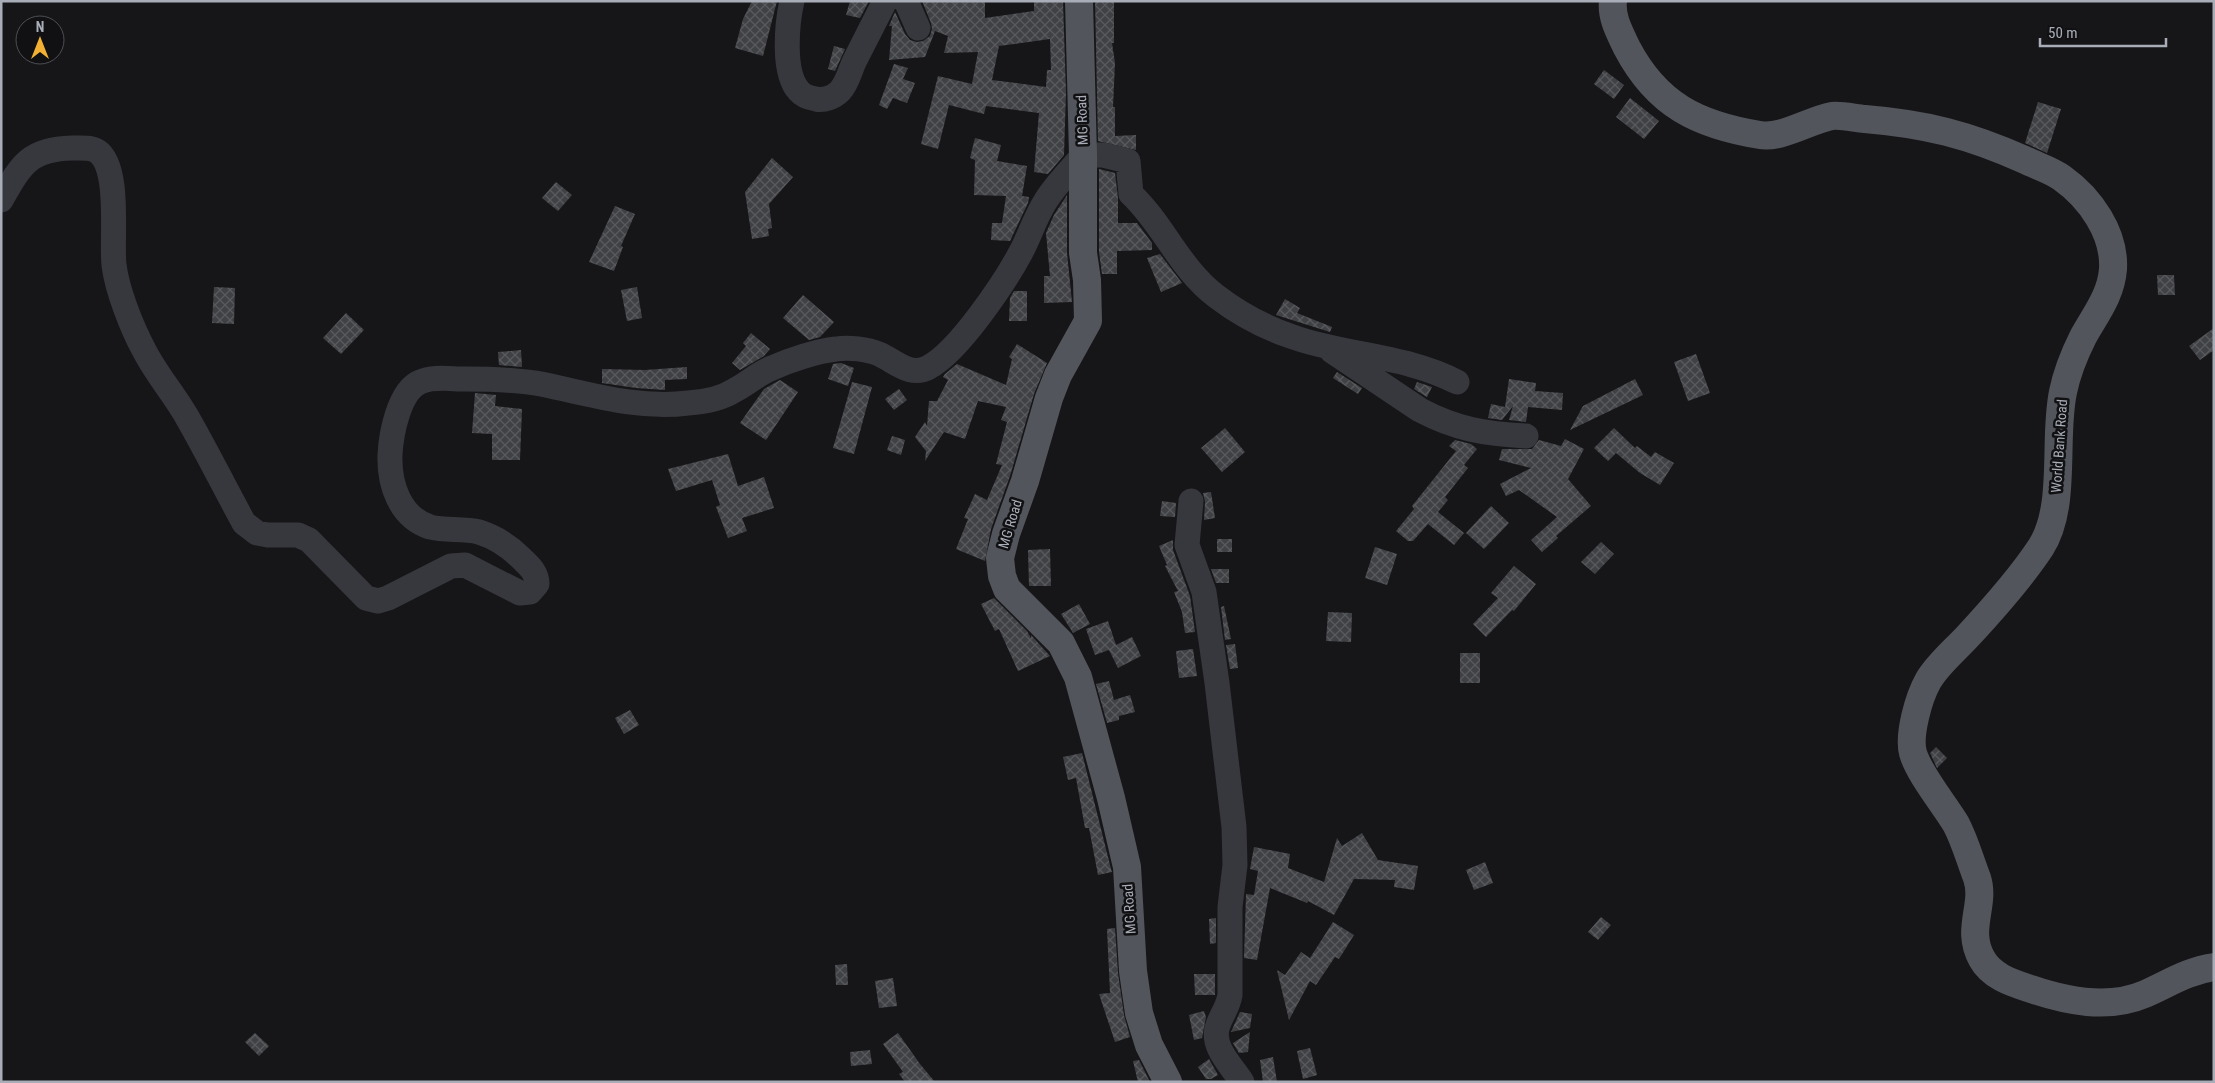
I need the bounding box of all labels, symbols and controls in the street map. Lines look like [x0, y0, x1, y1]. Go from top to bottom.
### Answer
north arrow [15, 15, 65, 65]
scale bar [2040, 15, 2166, 47]
text: N [36, 19, 44, 35]
text: 50 m [2048, 24, 2078, 42]
street label: MG Road [1073, 95, 1091, 145]
street label: World Bank Road [2048, 399, 2070, 493]
street label: MG Road [995, 498, 1025, 550]
street label: MG Road [1119, 883, 1139, 935]

